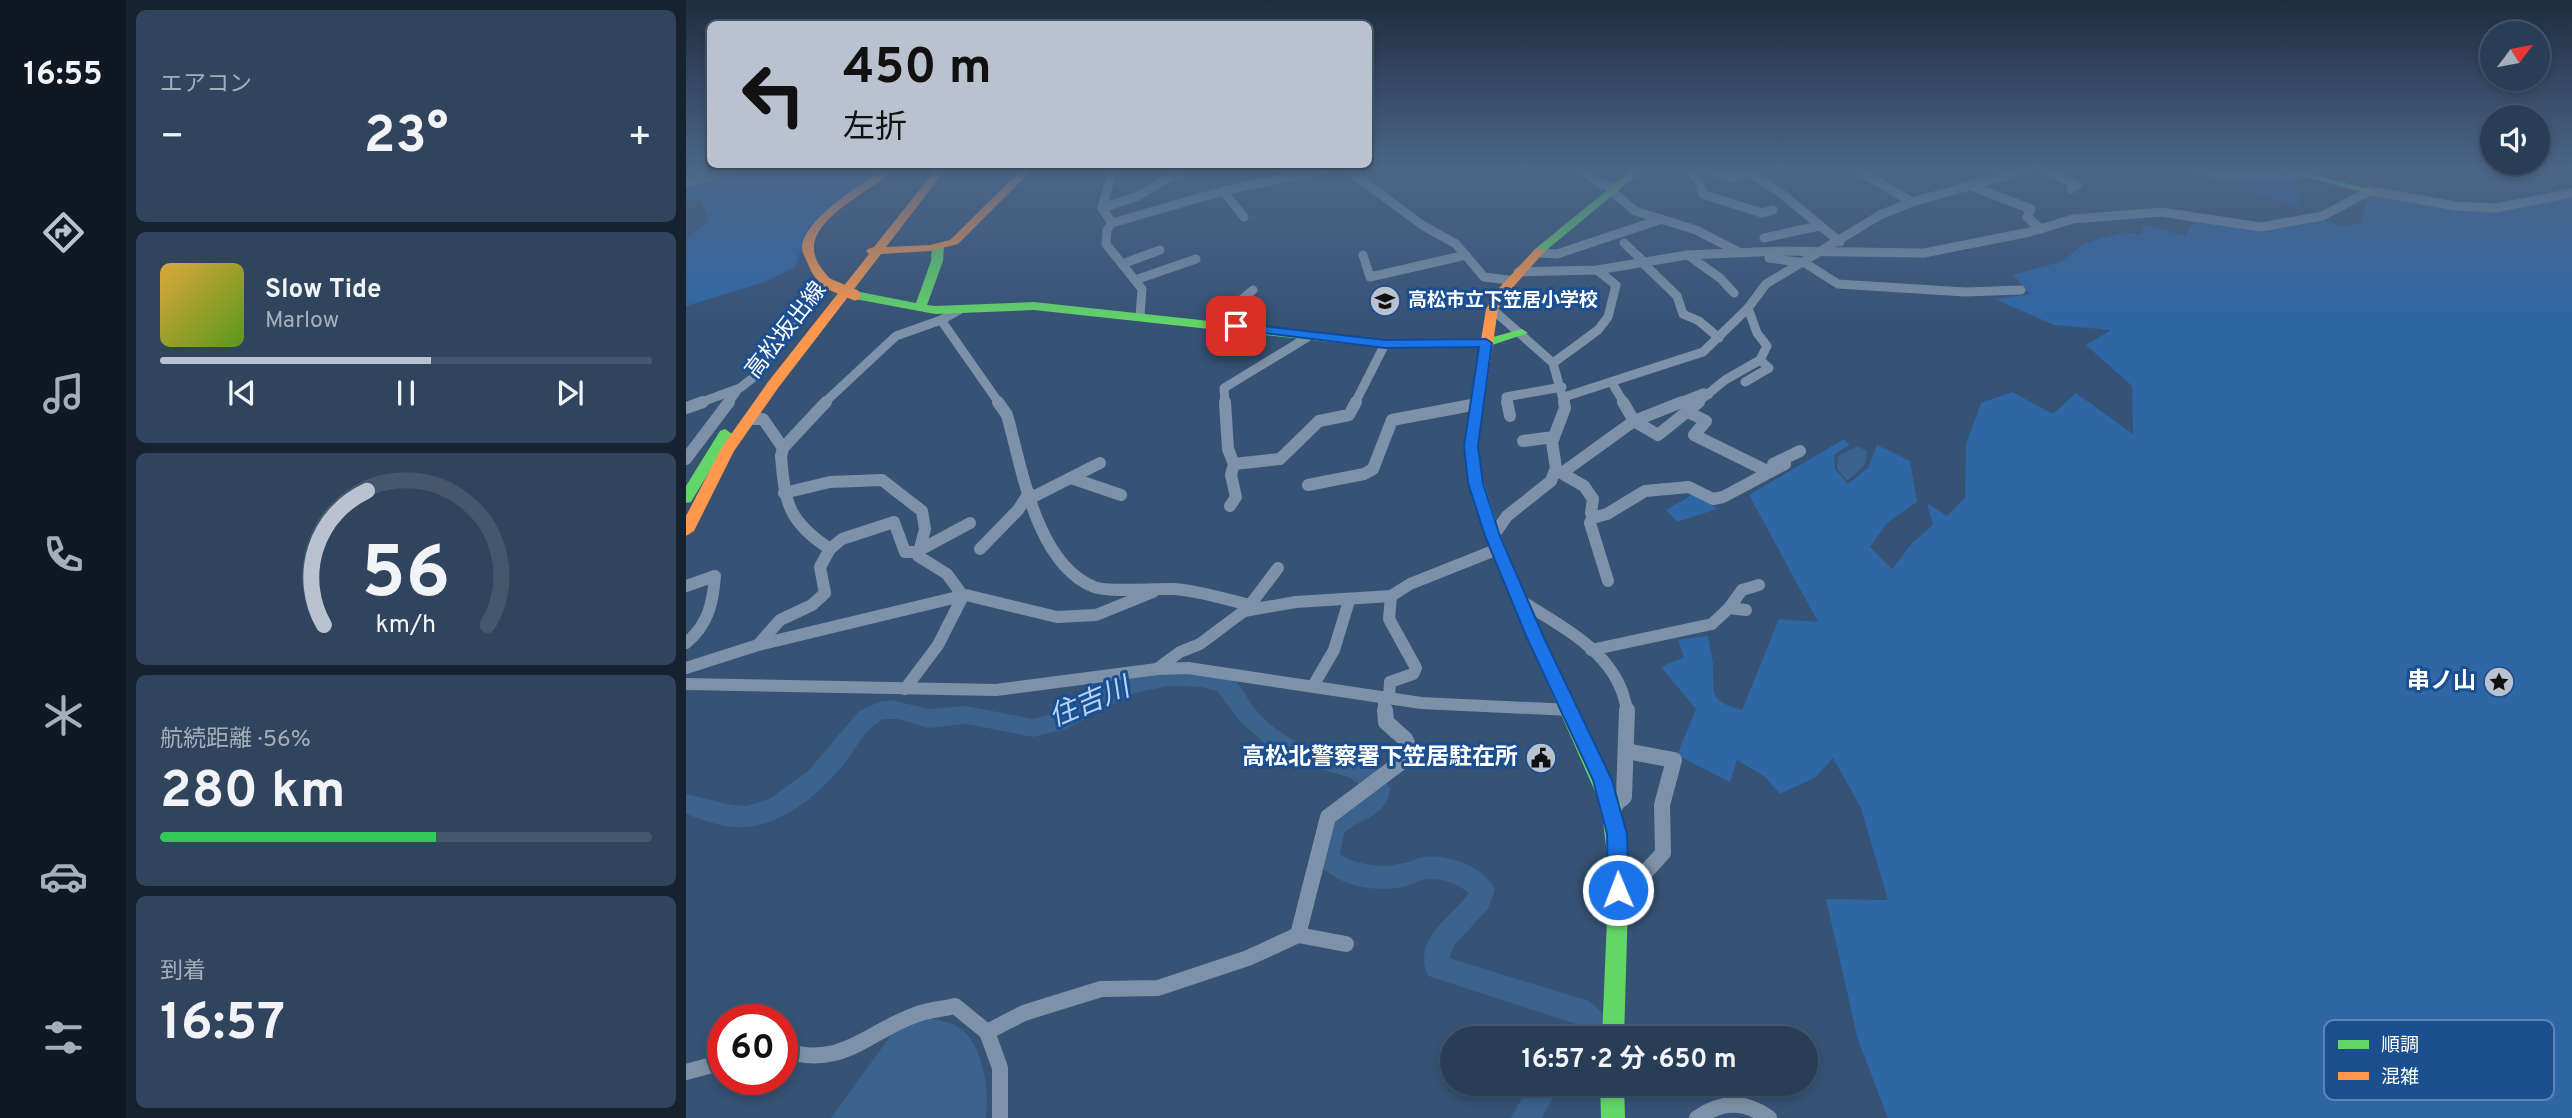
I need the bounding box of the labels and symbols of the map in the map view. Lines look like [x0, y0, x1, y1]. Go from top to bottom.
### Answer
north arrow [2480, 21, 2550, 91]
street label: 高松坂出線 [740, 277, 834, 385]
school or university icon: 高松市立下笠居小学校 [1368, 284, 1402, 318]
place label: 高松市立下笠居小学校 [1408, 289, 1598, 313]
pin [1206, 296, 1266, 356]
place icon: 串ノ山 [2482, 665, 2516, 699]
place label: 串ノ山 [2407, 668, 2476, 697]
water label: 住吉川 [1044, 670, 1138, 737]
public building icon: 高松北警察署下笠居駐在所 [1524, 741, 1558, 775]
place label: 高松北警察署下笠居駐在所 [1242, 744, 1518, 773]
position arrow [1581, 853, 1655, 927]
speed limit sign: 60 [707, 1004, 798, 1095]
legend [2324, 1020, 2554, 1100]
text: 順調 [2381, 1034, 2419, 1058]
text: 混雑 [2381, 1066, 2419, 1090]

